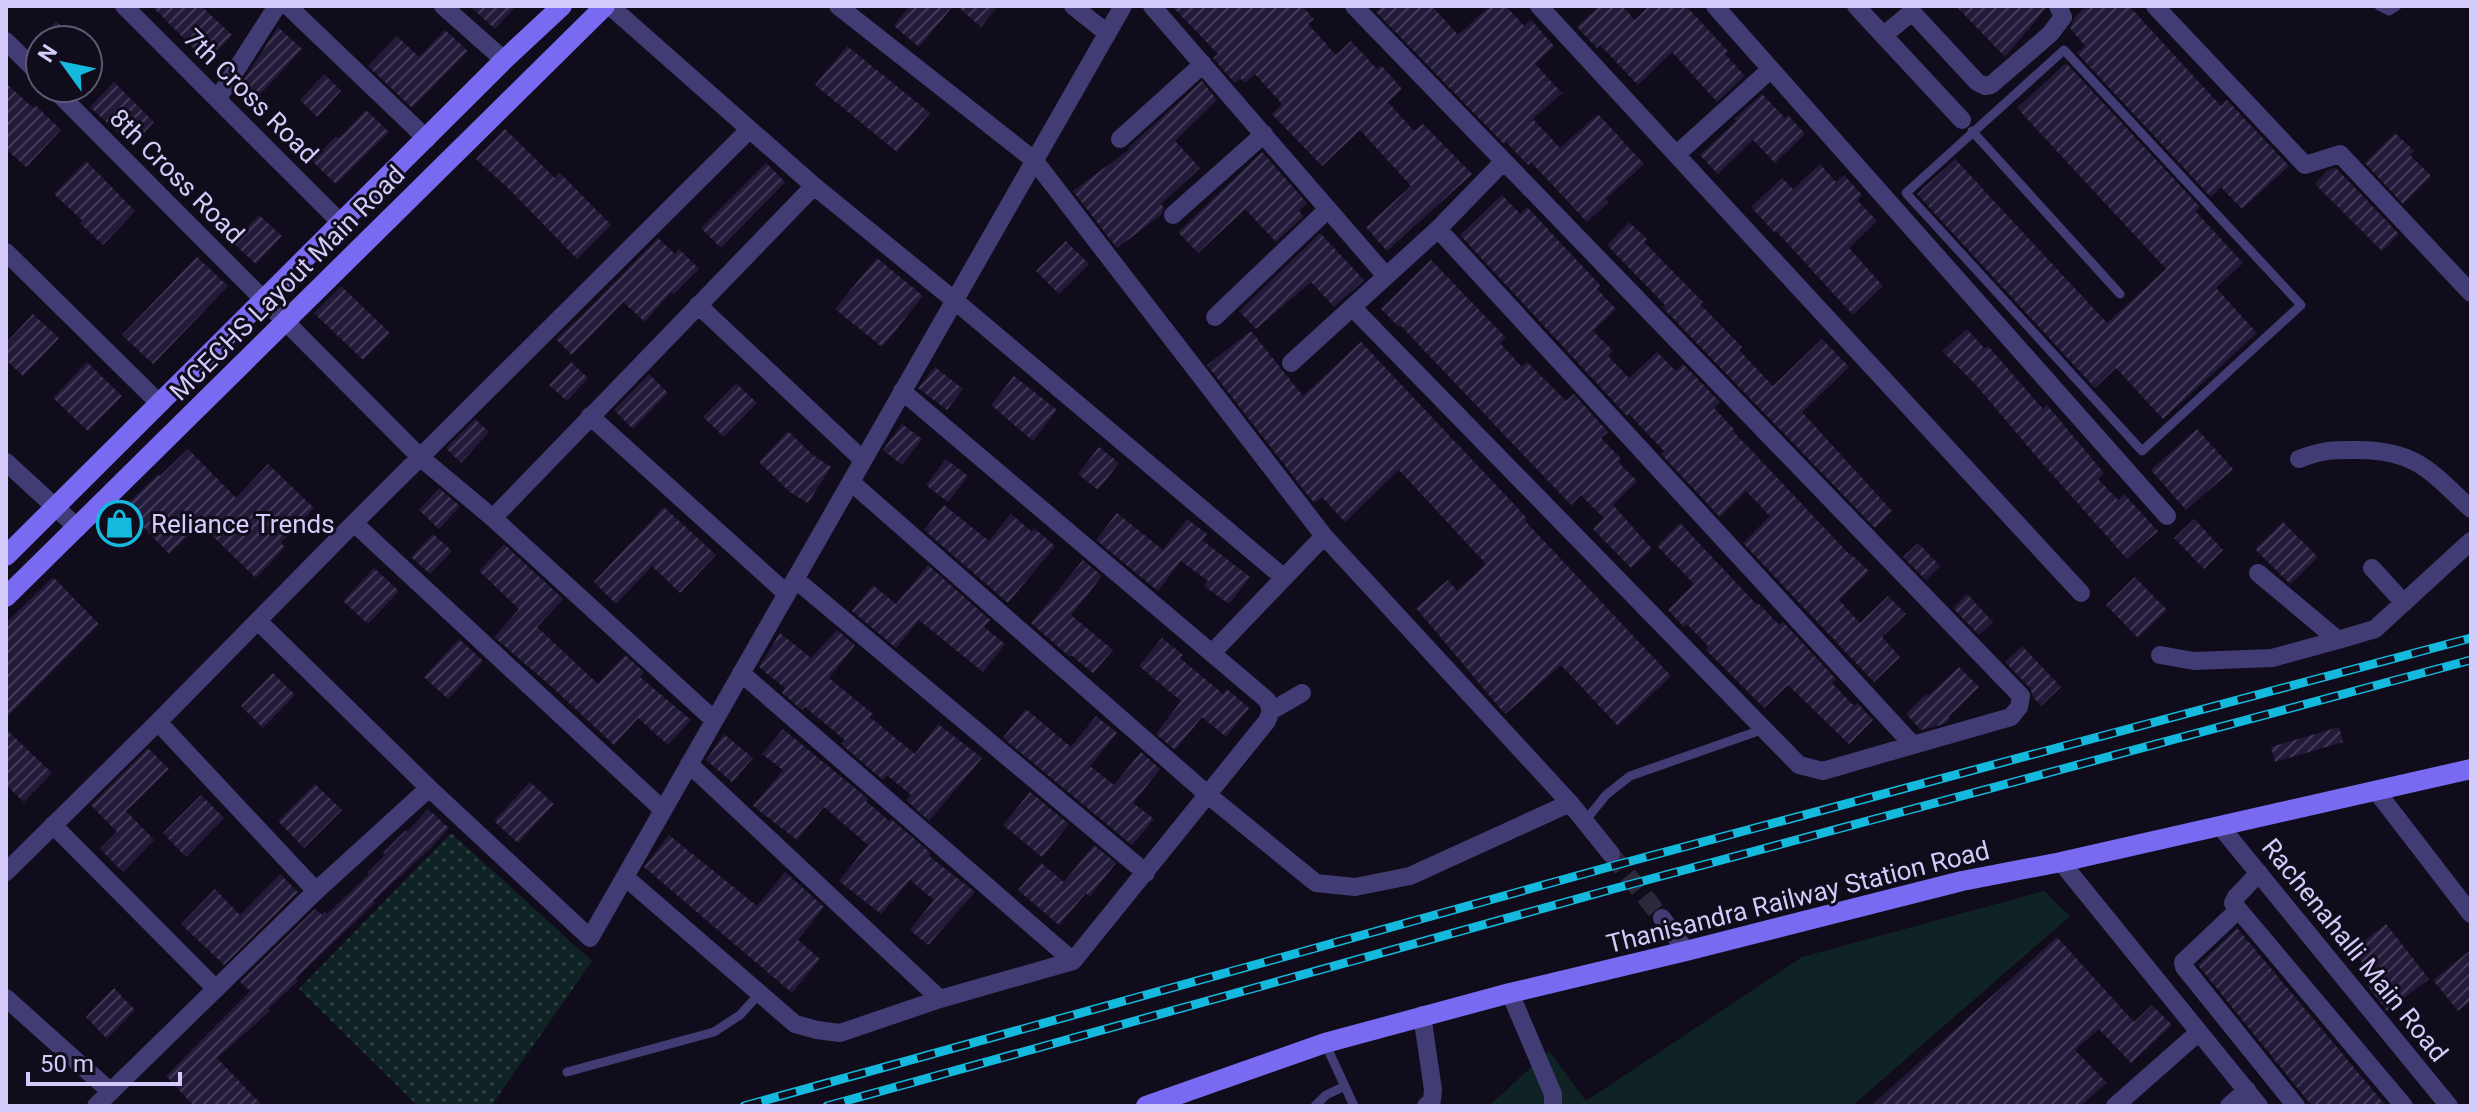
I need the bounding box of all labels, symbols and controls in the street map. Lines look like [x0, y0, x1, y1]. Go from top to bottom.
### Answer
street label: 7th Cross Road [178, 23, 324, 169]
north arrow [24, 24, 104, 104]
text: N [33, 40, 62, 67]
street label: 8th Cross Road [104, 103, 250, 249]
street label: MCECHS Layout Main Road [163, 159, 411, 407]
shop icon: Reliance Trends [96, 500, 144, 548]
place label: Reliance Trends [151, 509, 335, 539]
street label: Rachenahalli Main Road [2256, 833, 2454, 1067]
street label: Thanisandra Railway Station Road [1604, 835, 1992, 959]
scale bar [28, 1036, 180, 1086]
text: 50 m [40, 1050, 94, 1078]

